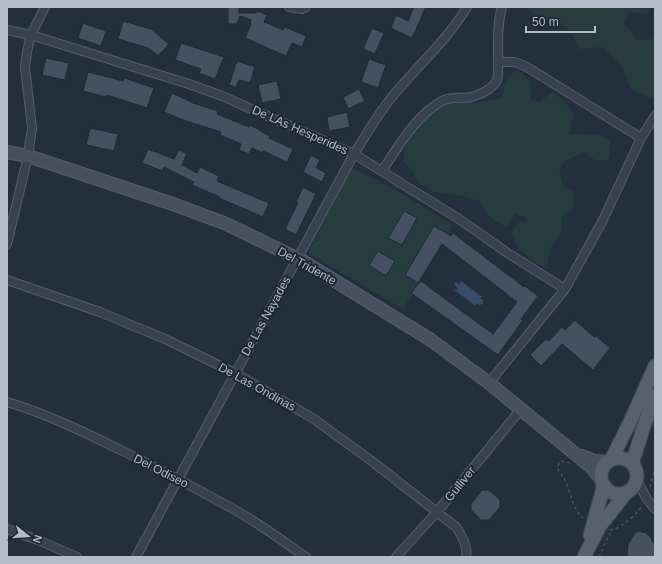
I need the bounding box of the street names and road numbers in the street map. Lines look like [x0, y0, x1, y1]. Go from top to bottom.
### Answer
street label: De LAs Hesperides [250, 103, 350, 157]
street label: Del Tridente [275, 244, 339, 288]
street label: De Las Nayades [238, 274, 294, 358]
street label: De Las Ondinas [216, 360, 298, 414]
street label: Del Odiseo [131, 451, 191, 491]
street label: Gulliver [442, 464, 478, 504]

